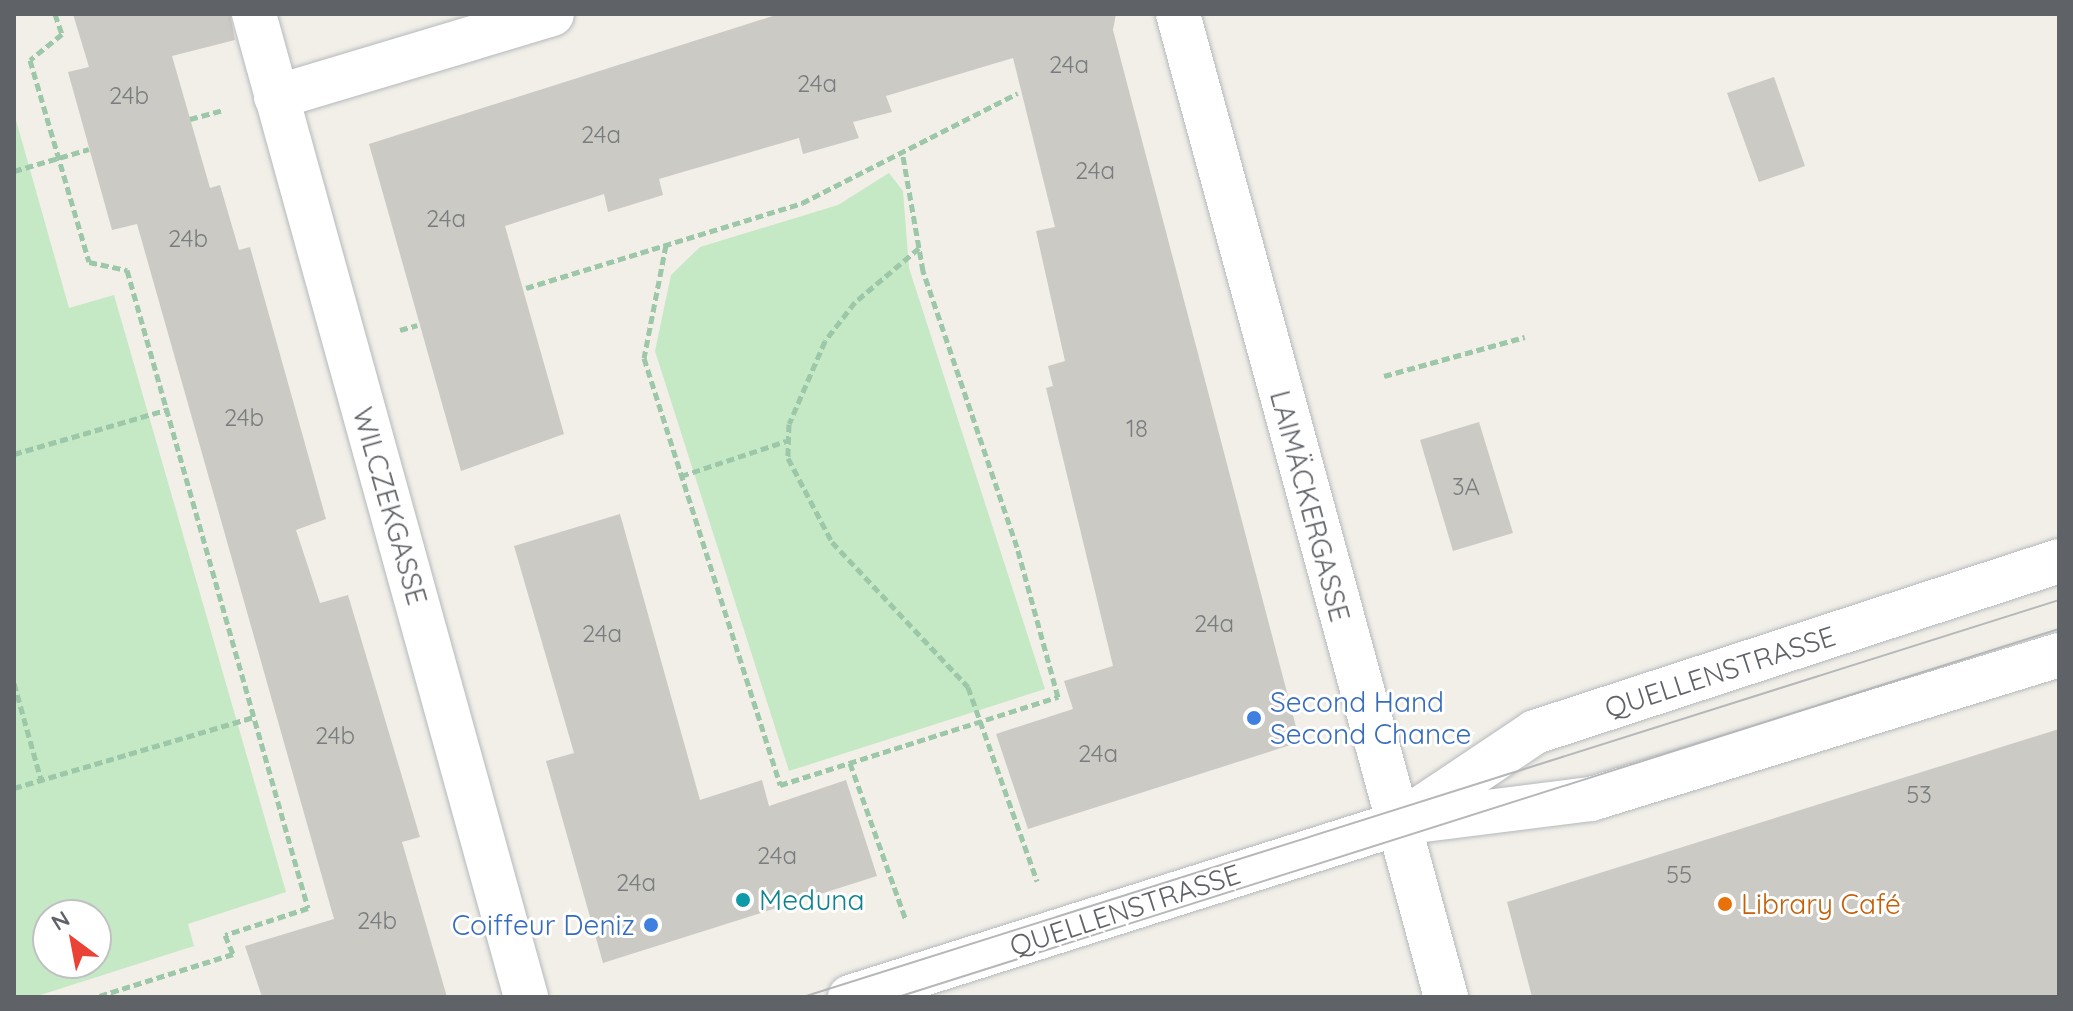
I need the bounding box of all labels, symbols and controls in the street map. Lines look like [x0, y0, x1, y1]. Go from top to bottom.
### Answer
house number: 24a [1049, 51, 1089, 79]
house number: 24a [797, 70, 837, 98]
house number: 24b [109, 82, 149, 110]
house number: 24a [581, 121, 621, 149]
house number: 24a [1075, 157, 1115, 185]
house number: 24a [426, 205, 466, 233]
house number: 24b [168, 225, 208, 253]
street label: LAIMÄCKERGASSE [1263, 387, 1357, 625]
street label: WILCZEKGASSE [346, 403, 434, 609]
house number: 24b [224, 404, 264, 432]
house number: 18 [1126, 415, 1148, 443]
house number: 3A [1452, 473, 1480, 501]
house number: 24a [1194, 610, 1234, 638]
street label: QUELLENSTRASSE [1600, 619, 1840, 725]
house number: 24a [582, 620, 622, 648]
place label: Second Hand Second Chance [1270, 685, 1471, 751]
marker: Second Hand Second Chance [1245, 709, 1263, 727]
house number: 24b [315, 722, 355, 750]
house number: 24a [1078, 740, 1118, 768]
house number: 53 [1906, 781, 1932, 809]
house number: 24a [757, 842, 797, 870]
street label: QUELLENSTRASSE [1005, 857, 1245, 963]
house number: 55 [1666, 861, 1692, 889]
house number: 24a [616, 869, 656, 897]
place label: Meduna [759, 883, 864, 917]
place label: Library Café [1741, 887, 1901, 921]
marker: Meduna [734, 891, 752, 909]
marker: Library Café [1716, 895, 1734, 913]
north arrow [32, 899, 112, 979]
text: N [46, 904, 75, 937]
house number: 24b [357, 907, 397, 935]
place label: Coiffeur Deniz [452, 908, 635, 942]
marker: Coiffeur Deniz [642, 916, 660, 934]

